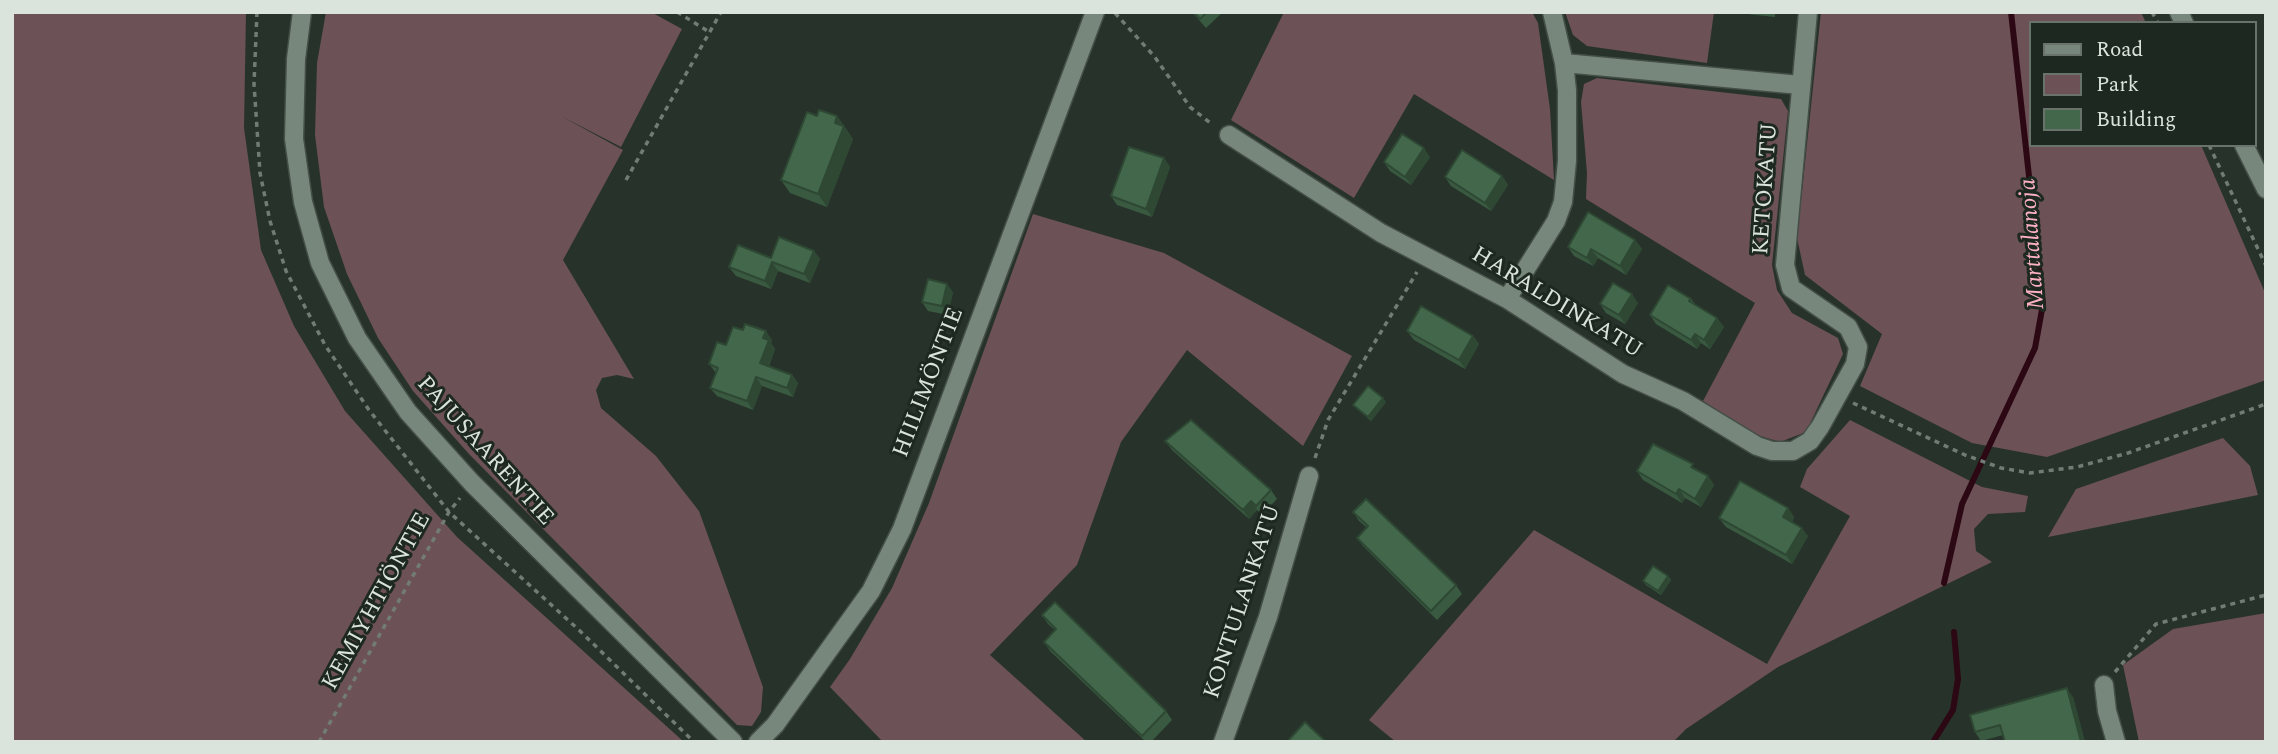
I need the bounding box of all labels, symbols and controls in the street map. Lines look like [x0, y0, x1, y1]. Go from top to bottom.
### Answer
legend [2030, 21, 2257, 147]
text: Road [2096, 34, 2143, 66]
text: Park [2096, 69, 2139, 101]
text: Building [2096, 104, 2176, 136]
street label: KETOKATU [1749, 122, 1785, 256]
water label: Marttalanoja [2015, 177, 2053, 311]
street label: HARALDINKATU [1466, 242, 1646, 366]
street label: HIILIMÖNTIE [889, 304, 971, 462]
street label: PAJUSAARENTIE [410, 372, 558, 532]
street label: KONTULANKATU [1200, 501, 1288, 703]
street label: KEMIYHTIÖNTIE [318, 508, 438, 696]

